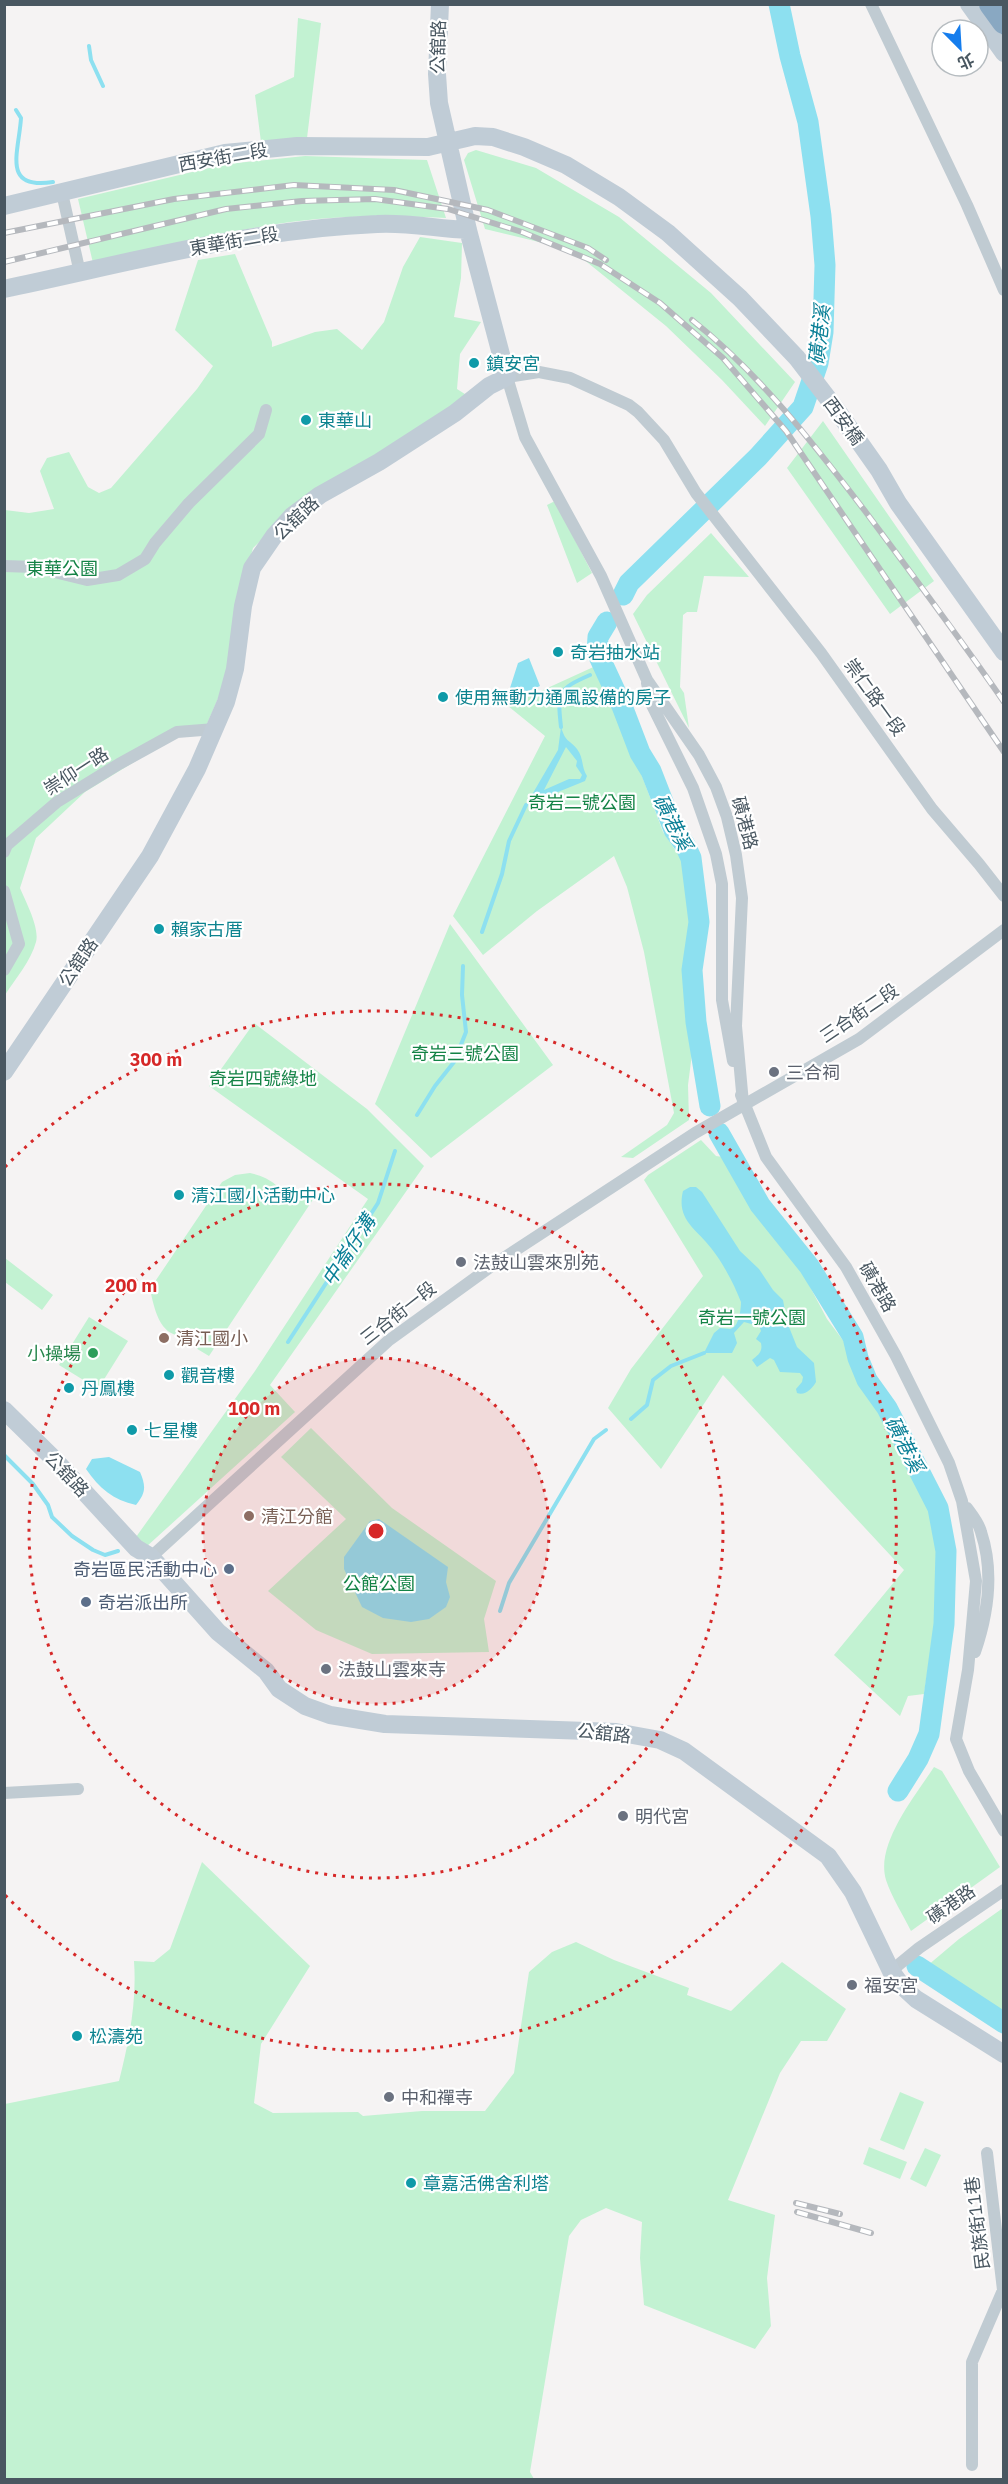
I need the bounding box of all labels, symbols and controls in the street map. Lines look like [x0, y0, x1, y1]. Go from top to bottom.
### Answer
north arrow [930, 18, 990, 78]
street label: 公舘路 [426, 20, 450, 74]
text: 北 [955, 49, 977, 74]
street label: 西安街二段 [177, 138, 269, 176]
street label: 東華街二段 [188, 222, 280, 260]
water label: 磺港溪 [802, 301, 836, 366]
place label: 鎮安宮 [486, 352, 540, 375]
marker: 鎮安宮 [467, 356, 481, 370]
street label: 西安橋 [819, 392, 869, 450]
place label: 東華山 [318, 409, 372, 432]
marker: 東華山 [299, 413, 313, 427]
street label: 公舘路 [268, 491, 324, 545]
park label: 東華公園 [26, 557, 98, 580]
place label: 奇岩抽水站 [570, 641, 660, 664]
marker: 奇岩抽水站 [551, 645, 565, 659]
street label: 崇仁路一段 [839, 654, 911, 740]
place label: 使用無動力通風設備的房子 [455, 686, 671, 709]
marker: 使用無動力通風設備的房子 [436, 690, 450, 704]
street label: 崇仰一路 [40, 742, 112, 800]
water label: 磺港溪 [647, 789, 700, 858]
park label: 奇岩二號公園 [528, 791, 636, 814]
street label: 磺港路 [727, 794, 763, 852]
place label: 賴家古厝 [171, 918, 243, 941]
marker: 賴家古厝 [152, 922, 166, 936]
street label: 公舘路 [53, 933, 103, 991]
street label: 三合街二段 [815, 978, 903, 1048]
park label: 奇岩三號公園 [411, 1042, 519, 1065]
text: 300 m [130, 1048, 182, 1071]
place label: 三合祠 [786, 1061, 840, 1084]
marker: 三合祠 [767, 1065, 781, 1079]
park label: 奇岩四號綠地 [209, 1067, 317, 1090]
place label: 清江國小活動中心 [191, 1184, 335, 1207]
marker: 清江國小活動中心 [172, 1188, 186, 1202]
water label: 中崙仔溝 [315, 1207, 383, 1291]
place label: 法鼓山雲來別苑 [473, 1251, 599, 1274]
marker: 法鼓山雲來別苑 [454, 1255, 468, 1269]
street label: 磺港路 [855, 1258, 901, 1316]
text: 200 m [105, 1274, 157, 1297]
street label: 三合街一段 [355, 1276, 441, 1350]
park label: 奇岩一號公園 [698, 1306, 806, 1329]
place label: 清江國小 [176, 1327, 248, 1350]
marker: 清江國小 [157, 1331, 171, 1345]
place label: 小操場 [27, 1342, 81, 1365]
marker: 小操場 [86, 1346, 100, 1360]
place label: 觀音樓 [181, 1364, 235, 1387]
marker: 觀音樓 [162, 1368, 176, 1382]
place label: 丹鳳樓 [81, 1377, 135, 1400]
marker: 丹鳳樓 [62, 1381, 76, 1395]
text: 100 m [228, 1397, 280, 1420]
water label: 磺港溪 [879, 1411, 932, 1480]
place label: 七星樓 [144, 1419, 198, 1442]
marker: 七星樓 [125, 1423, 139, 1437]
street label: 公舘路 [40, 1446, 94, 1502]
place label: 清江分館 [261, 1505, 333, 1528]
marker: 清江分館 [242, 1509, 256, 1523]
centre of rings [366, 1521, 386, 1541]
place label: 奇岩區民活動中心 [73, 1558, 217, 1581]
marker: 奇岩區民活動中心 [222, 1562, 236, 1576]
park label: 公館公園 [343, 1572, 415, 1595]
place label: 奇岩派出所 [98, 1591, 188, 1614]
marker: 奇岩派出所 [79, 1595, 93, 1609]
place label: 法鼓山雲來寺 [338, 1658, 446, 1681]
marker: 法鼓山雲來寺 [319, 1662, 333, 1676]
street label: 公舘路 [576, 1719, 632, 1747]
place label: 明代宮 [635, 1805, 689, 1828]
marker: 明代宮 [616, 1809, 630, 1823]
street label: 磺港路 [922, 1879, 980, 1929]
place label: 福安宮 [864, 1974, 918, 1997]
marker: 福安宮 [845, 1978, 859, 1992]
place label: 松濤苑 [89, 2025, 143, 2048]
marker: 松濤苑 [70, 2029, 84, 2043]
place label: 中和禪寺 [401, 2086, 473, 2109]
marker: 中和禪寺 [382, 2090, 396, 2104]
place label: 章嘉活佛舍利塔 [423, 2172, 549, 2195]
street label: 民族街11巷 [960, 2175, 994, 2271]
marker: 章嘉活佛舍利塔 [404, 2176, 418, 2190]

